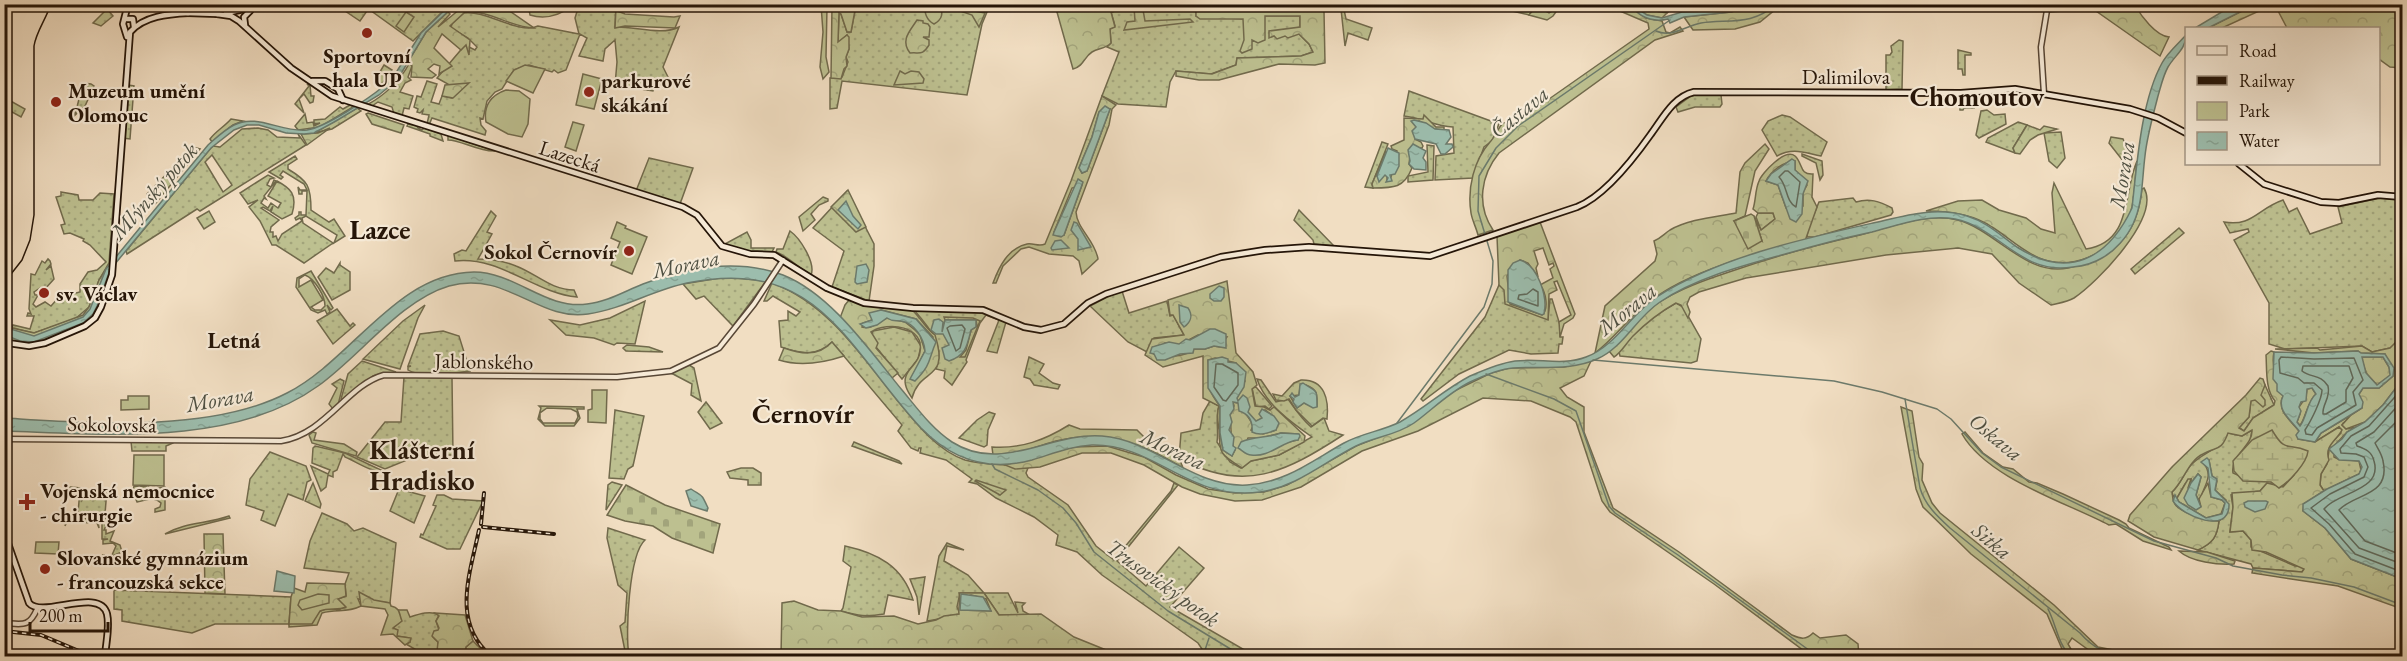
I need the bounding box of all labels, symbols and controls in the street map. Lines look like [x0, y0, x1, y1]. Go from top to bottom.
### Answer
marker: Sportovní hala UP [360, 26, 374, 40]
legend [2185, 27, 2380, 165]
text: Road [2239, 39, 2278, 62]
place label: Sportovní hala UP [323, 42, 411, 93]
street label: Dalimilova [1802, 63, 1891, 90]
place label: parkurové skákání [601, 67, 691, 118]
text: Railway [2239, 69, 2295, 92]
place label: Muzeum umění Olomouc [68, 77, 205, 128]
water label: Častava [1484, 79, 1554, 145]
district label: Chomoutov [1910, 79, 2045, 114]
marker: parkurové skákání [582, 85, 596, 99]
marker: Muzeum umění Olomouc [49, 95, 63, 109]
text: Park [2239, 99, 2270, 122]
text: Water [2239, 129, 2280, 152]
street label: Lazecká [536, 133, 605, 179]
water label: Mlýnský potok [102, 136, 204, 247]
water label: Morava [2102, 139, 2142, 213]
district label: Lazce [349, 212, 411, 247]
place label: Sokol Černovír [484, 238, 617, 265]
water label: Morava [648, 243, 722, 286]
marker: Sokol Černovír [622, 244, 636, 258]
water label: Morava [1590, 276, 1663, 343]
place label: sv. Václav [56, 280, 138, 307]
marker: sv. Václav [37, 286, 51, 300]
district label: Letná [208, 326, 261, 355]
street label: Jablonského [432, 347, 534, 375]
water label: Morava [182, 379, 256, 420]
district label: Černovír [752, 396, 855, 431]
water label: Oskava [1963, 406, 2029, 468]
street label: Sokolovská [67, 410, 157, 438]
water label: Morava [1134, 421, 1210, 477]
district label: Klášterní Hradisko [369, 432, 475, 498]
place label: Vojenská nemocnice - chirurgie [40, 477, 215, 528]
marker: Vojenská nemocnice - chirurgie [18, 493, 36, 511]
water label: Sitka [1965, 515, 2018, 566]
water label: Trusovický potok [1101, 532, 1225, 634]
place label: Slovanské gymnázium - francouzská sekce [57, 544, 248, 595]
marker: Slovanské gymnázium - francouzská sekce [38, 562, 52, 576]
scale bar [30, 595, 108, 633]
text: 200 m [39, 604, 83, 627]

